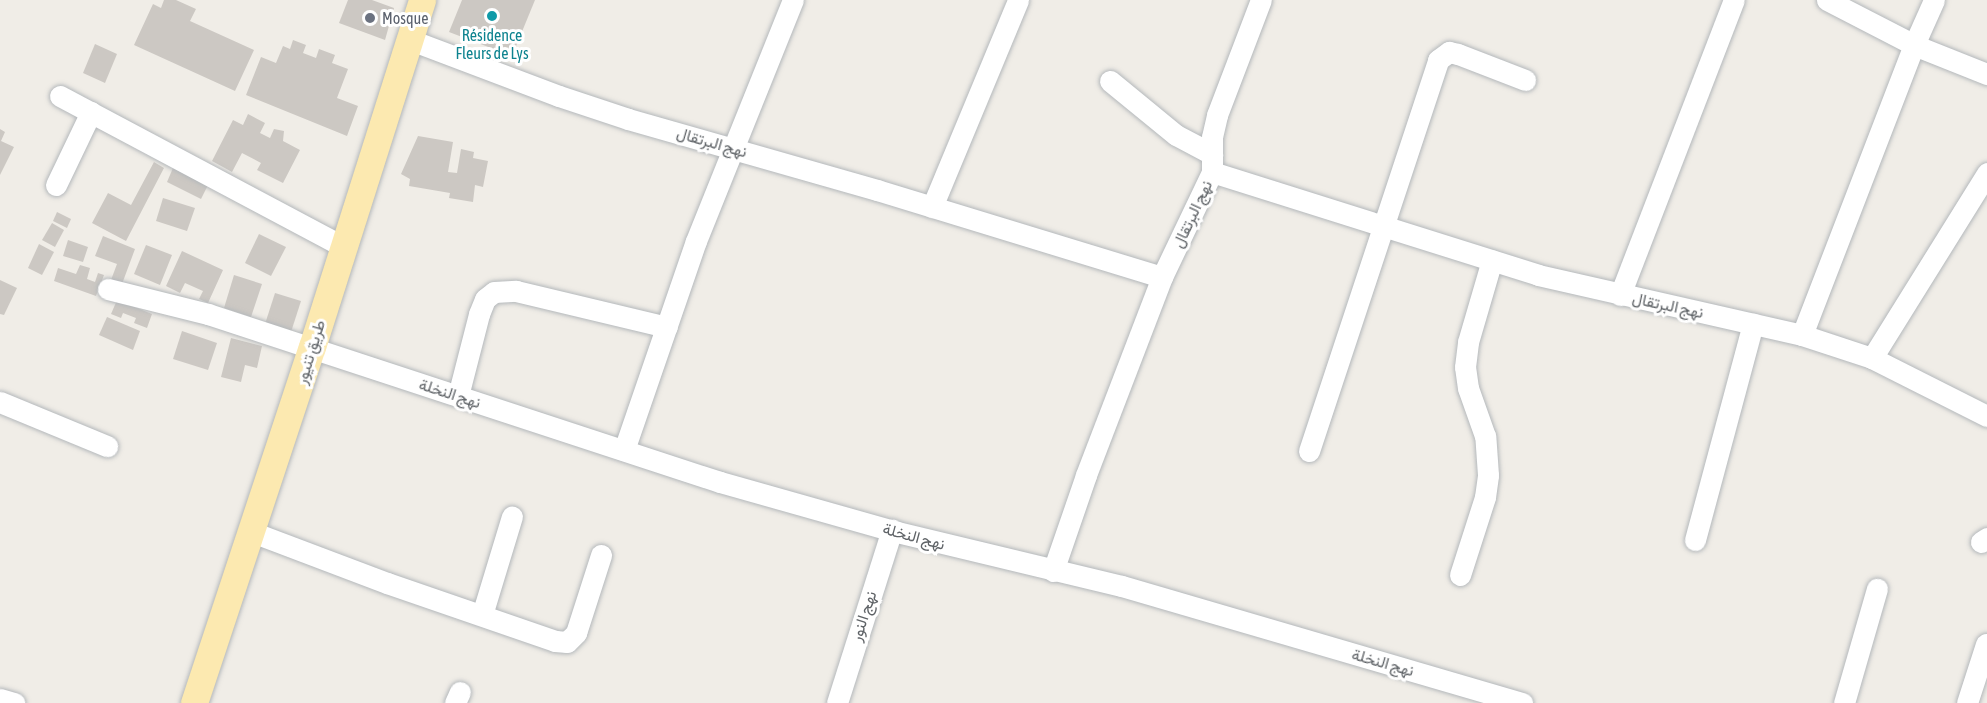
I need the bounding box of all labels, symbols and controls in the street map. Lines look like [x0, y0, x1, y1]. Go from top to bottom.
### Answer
place label: Mosque [382, 8, 428, 28]
marker: Résidence Fleurs de Lys [485, 9, 499, 23]
marker: Mosque [363, 11, 377, 25]
place label: Résidence Fleurs de Lys [455, 25, 529, 63]
street label: نهج البرتقال [675, 123, 749, 161]
street label: نهج البرتقال [1168, 177, 1216, 251]
street label: نهج البرتقال [1631, 288, 1705, 322]
street label: طريق تنيور [291, 318, 329, 386]
street label: نهج النخلة [417, 374, 483, 412]
street label: نهج النخلة [881, 518, 947, 554]
street label: نهج النور [846, 588, 880, 644]
street label: نهج النخلة [1350, 644, 1416, 680]

